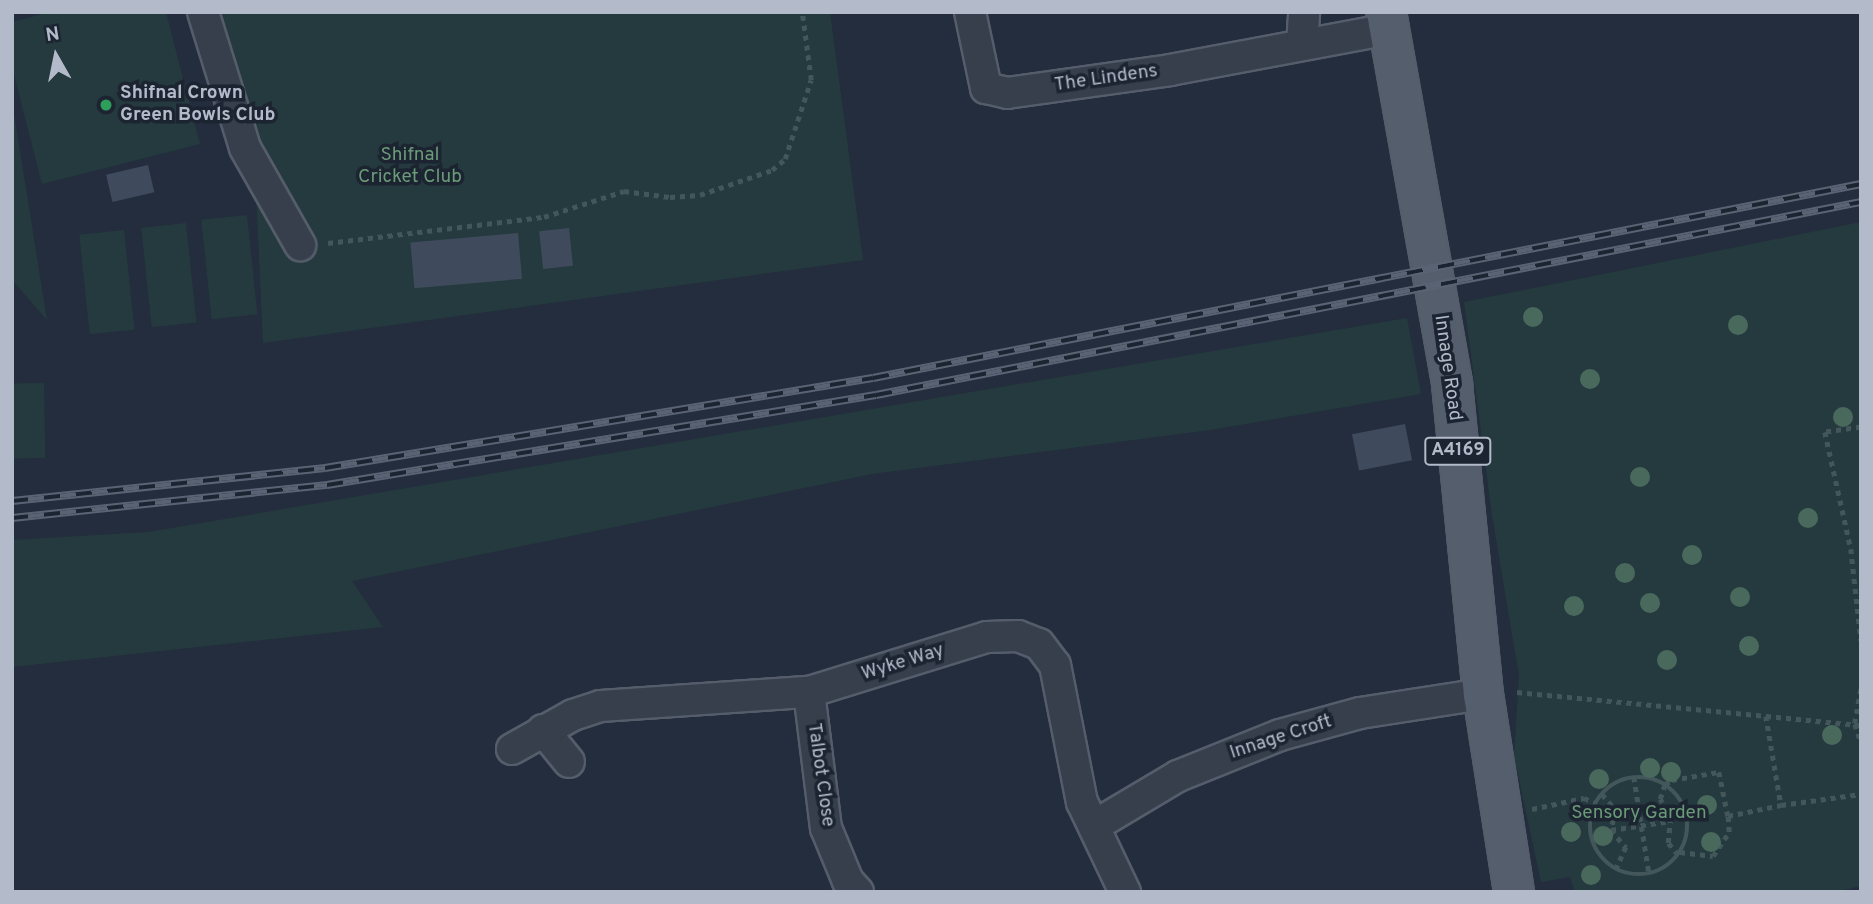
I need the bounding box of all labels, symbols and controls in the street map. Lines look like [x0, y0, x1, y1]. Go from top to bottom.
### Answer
north arrow [21, 21, 91, 91]
text: N [44, 22, 61, 48]
street label: The Lindens [1053, 60, 1159, 98]
place label: Shifnal Crown Green Bowls Club [120, 83, 275, 127]
marker: Shifnal Crown Green Bowls Club [98, 97, 114, 113]
park label: Shifnal Cricket Club [358, 145, 462, 189]
street label: Innage Road [1428, 314, 1466, 422]
road number: A4169 [1423, 436, 1493, 466]
street label: Wyke Way [859, 640, 947, 686]
street label: Innage Croft [1227, 711, 1335, 765]
street label: Talbot Close [801, 722, 839, 828]
park label: Sensory Garden [1571, 803, 1707, 825]

